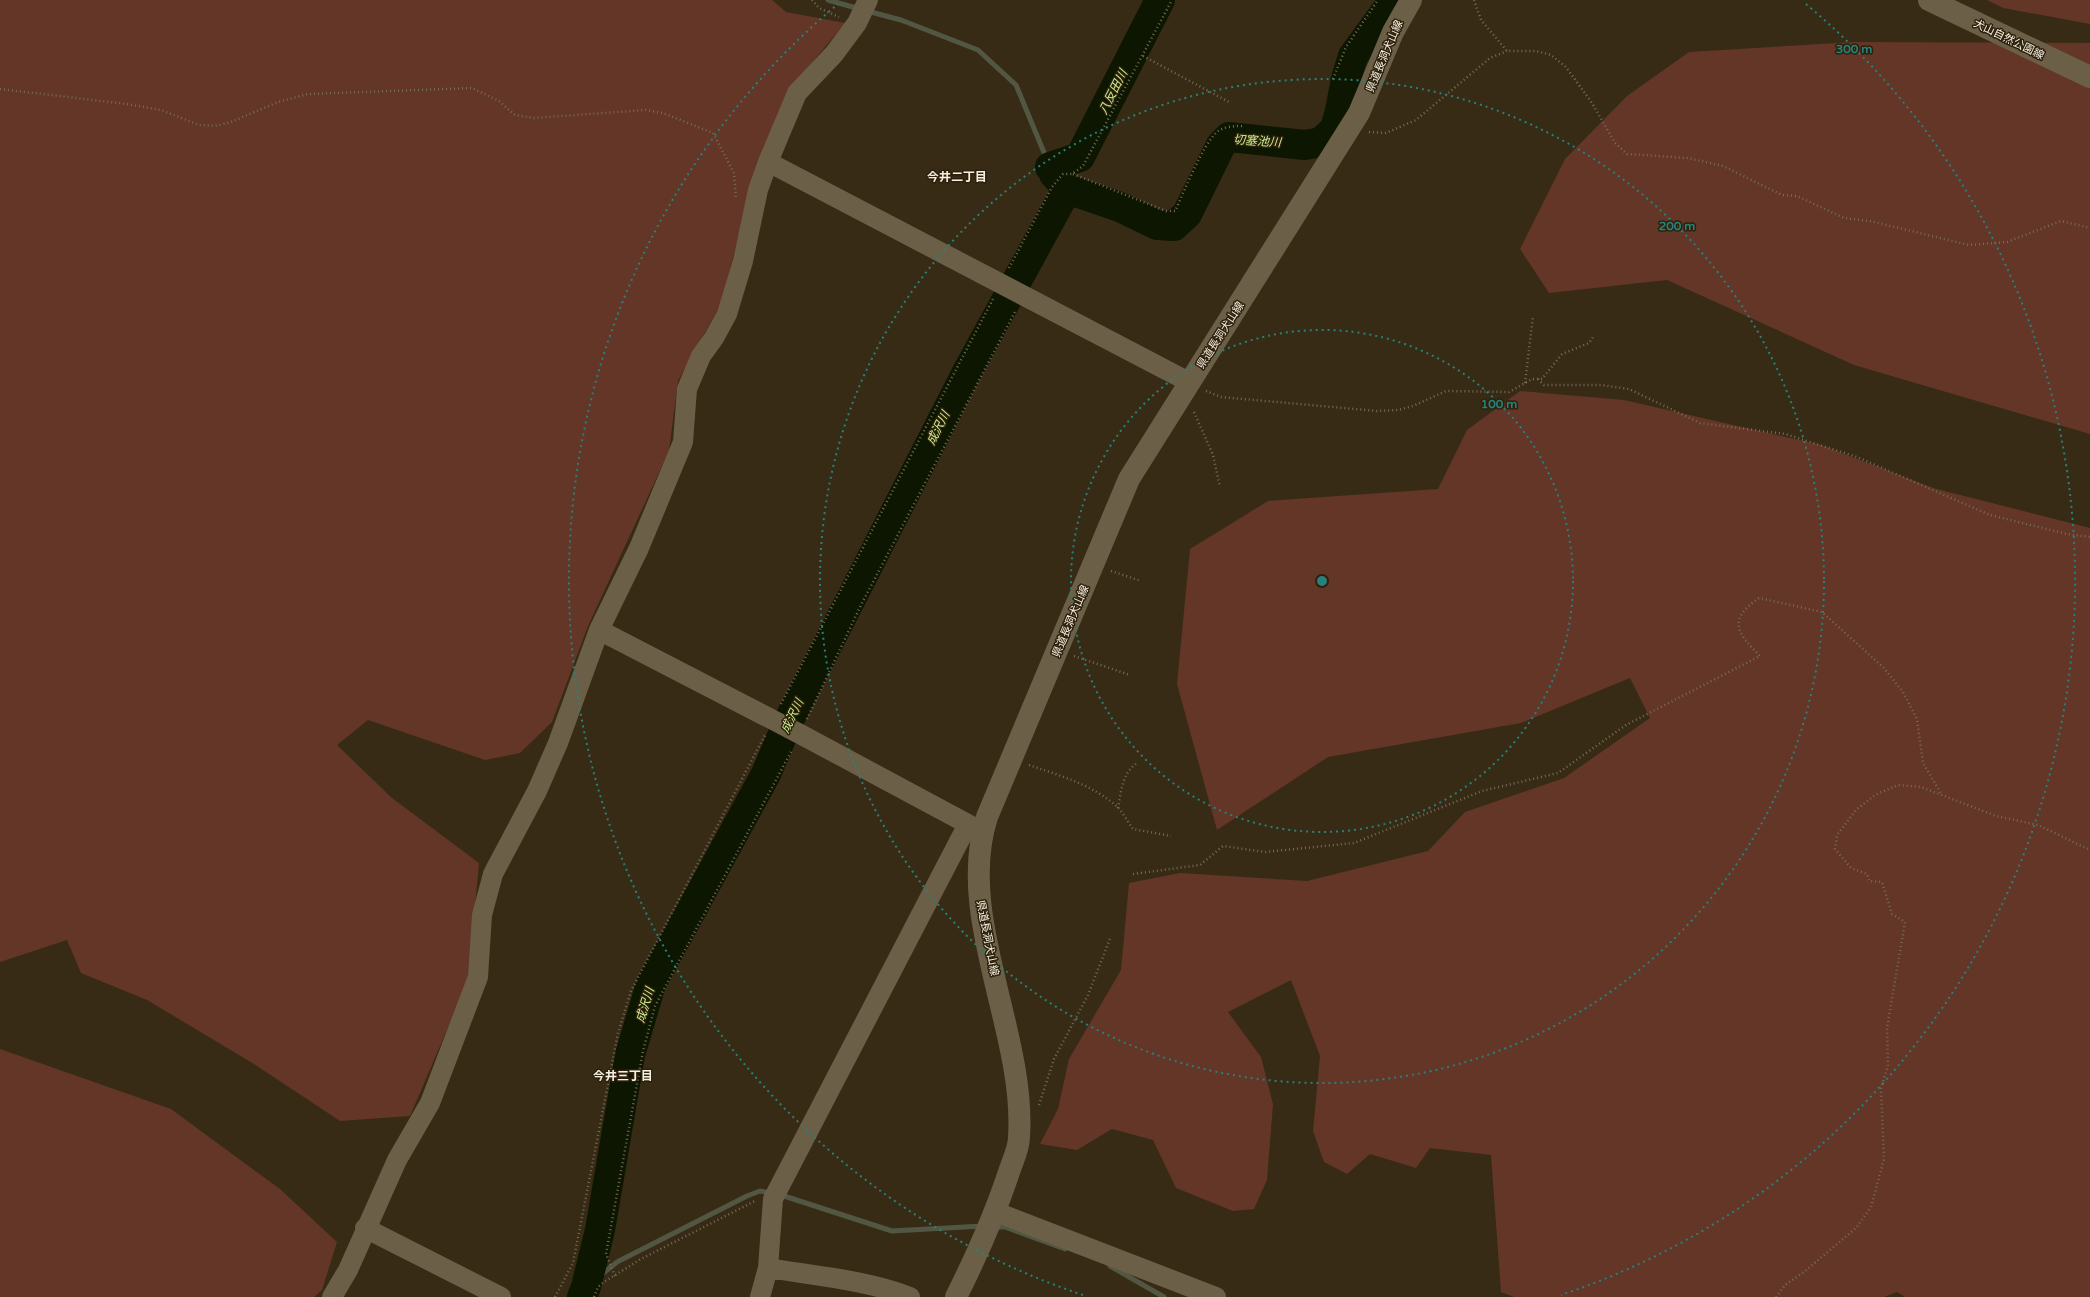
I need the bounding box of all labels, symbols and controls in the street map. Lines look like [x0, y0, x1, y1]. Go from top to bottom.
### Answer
street label: 犬山自然公園線 [1971, 17, 2046, 62]
street label: 県道長洞犬山線 [1363, 18, 1405, 94]
text: 300 m [1836, 42, 1872, 56]
water label: 八反田川 [1096, 66, 1131, 117]
water label: 切塞池川 [1233, 132, 1283, 150]
district label: 今井二丁目 [927, 170, 987, 184]
text: 200 m [1659, 219, 1695, 233]
street label: 県道長洞犬山線 [1194, 299, 1247, 371]
text: 100 m [1481, 397, 1517, 411]
water label: 成沢川 [924, 407, 953, 447]
centre of rings [1315, 574, 1329, 588]
street label: 県道長洞犬山線 [1049, 583, 1091, 659]
water label: 成沢川 [778, 695, 807, 735]
street label: 県道長洞犬山線 [974, 899, 1001, 977]
water label: 成沢川 [633, 984, 658, 1024]
district label: 今井三丁目 [593, 1069, 653, 1083]

